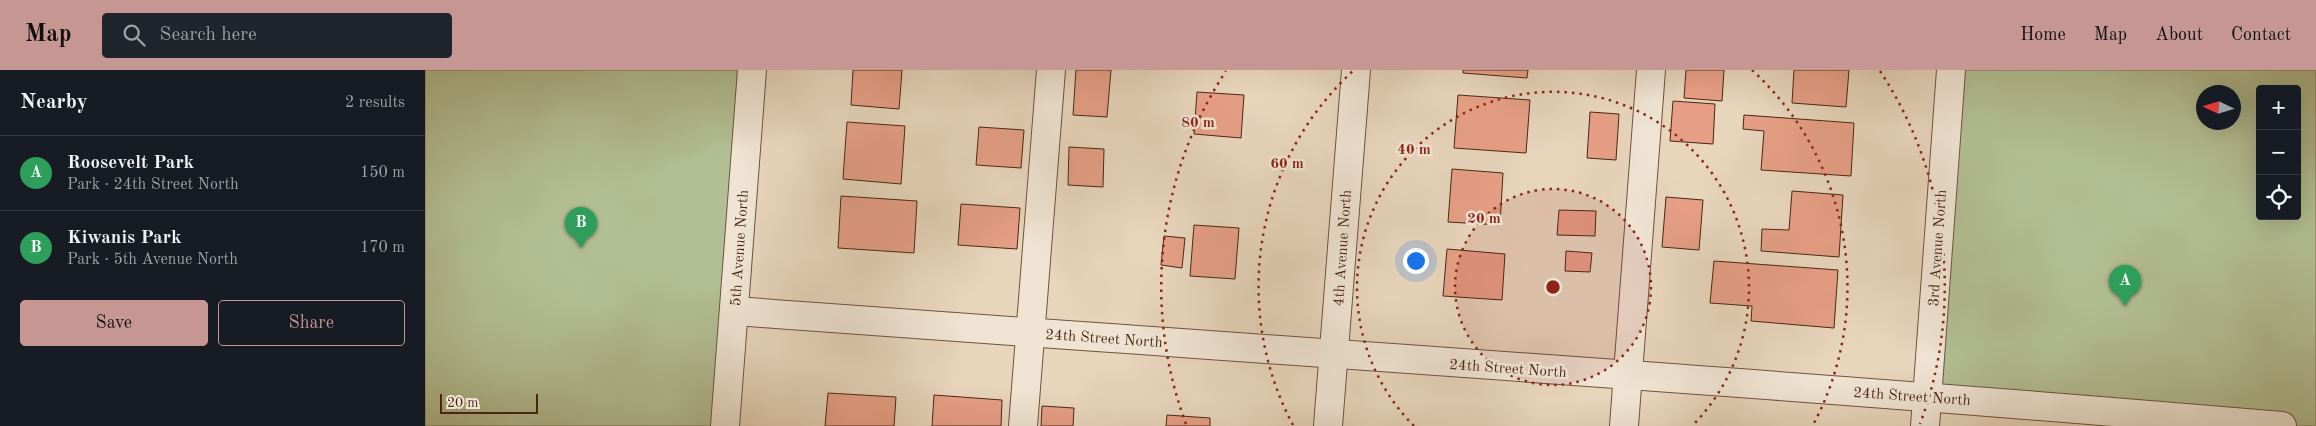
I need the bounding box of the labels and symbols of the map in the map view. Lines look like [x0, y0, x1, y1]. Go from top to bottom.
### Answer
north arrow [2196, 85, 2241, 130]
text: 80 m [1181, 116, 1215, 131]
text: 40 m [1397, 143, 1431, 158]
text: 60 m [1270, 157, 1304, 172]
street label: 5th Avenue North [729, 189, 752, 307]
street label: 4th Avenue North [1332, 189, 1355, 307]
street label: 3rd Avenue North [1927, 189, 1950, 307]
pin: B [565, 207, 597, 248]
text: 20 m [1467, 212, 1501, 227]
your location [1403, 248, 1429, 274]
pin: A [2109, 265, 2141, 306]
centre of rings [1544, 278, 1562, 296]
street label: 24th Street North [1045, 328, 1163, 351]
street label: 24th Street North [1449, 358, 1567, 381]
street label: 24th Street North [1853, 386, 1971, 409]
scale bar [440, 391, 537, 414]

